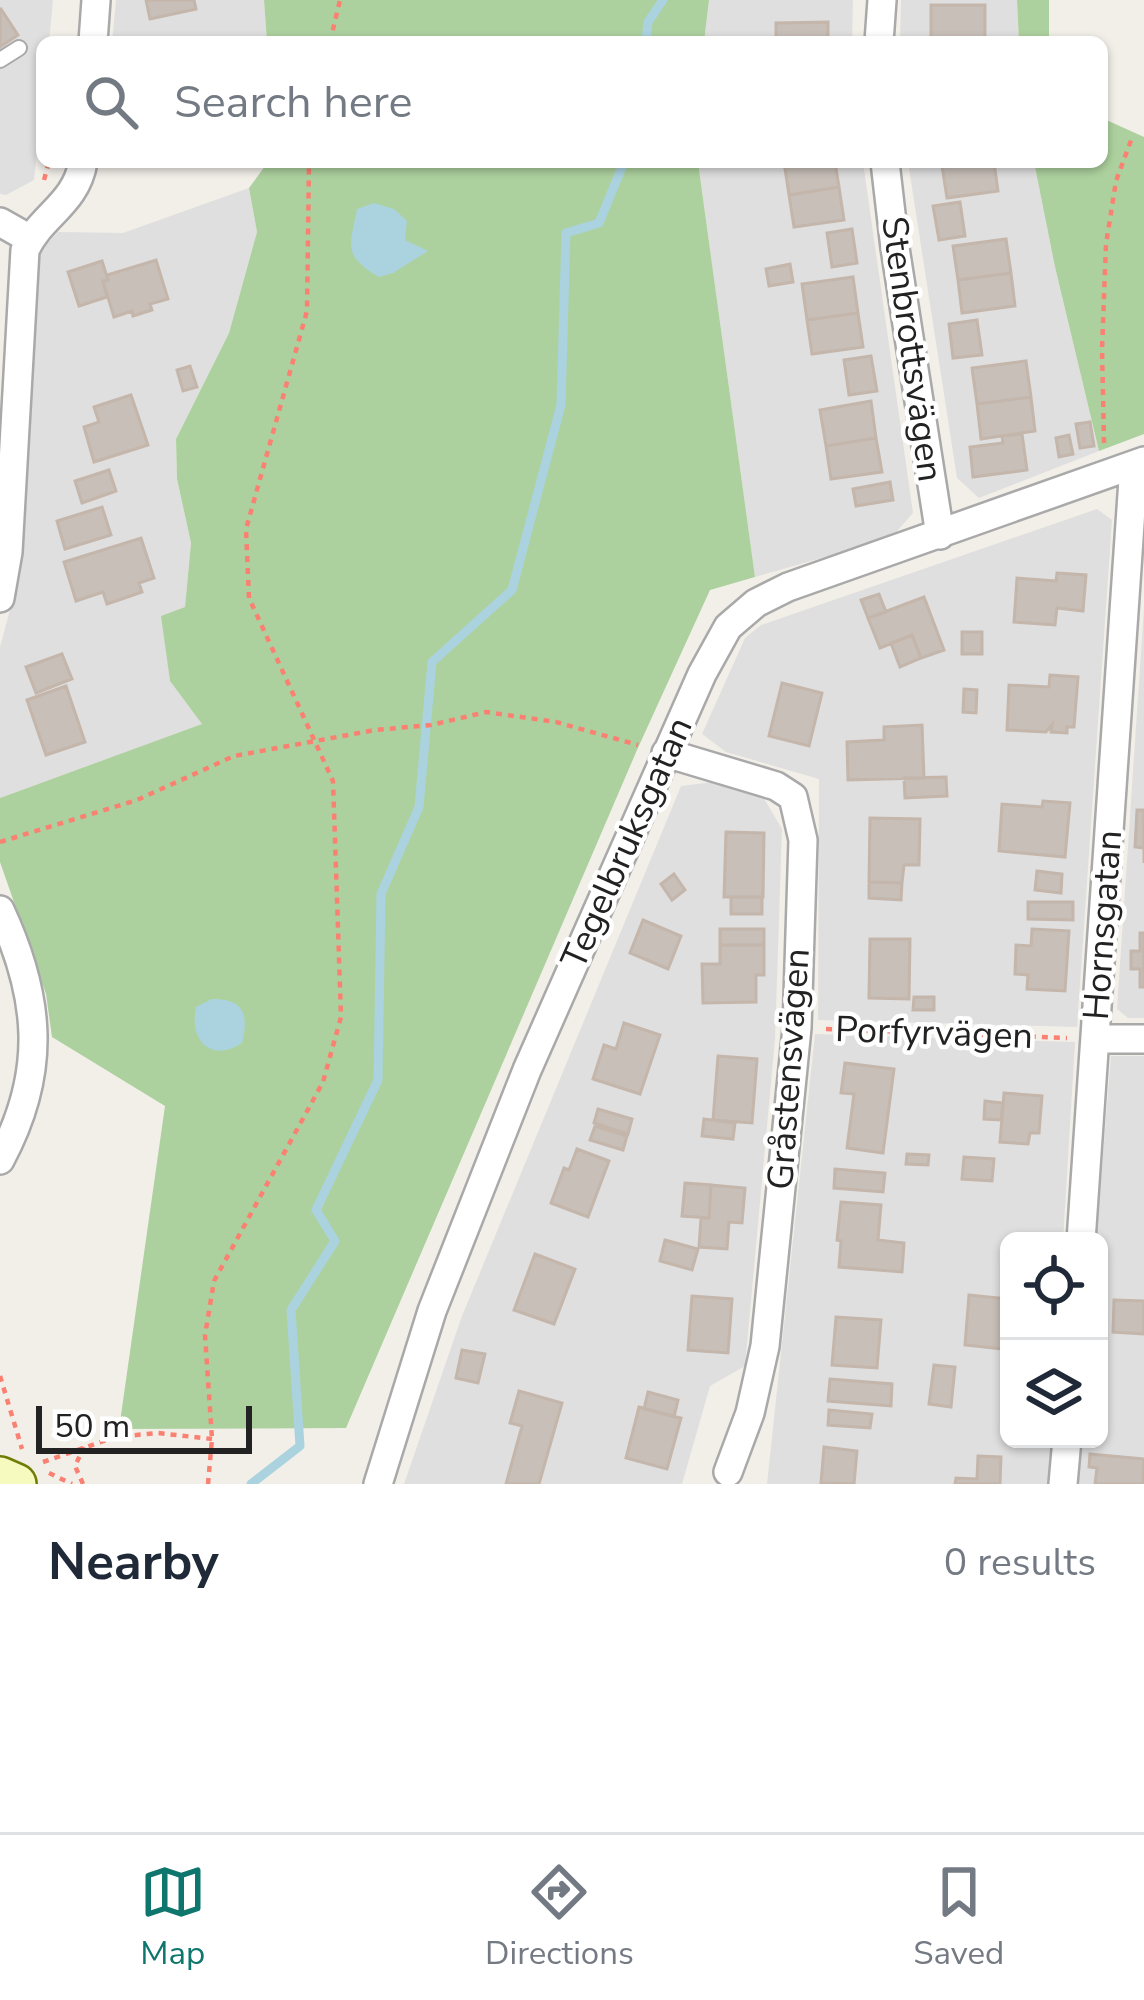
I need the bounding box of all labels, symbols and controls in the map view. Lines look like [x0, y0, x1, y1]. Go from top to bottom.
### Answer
search box [36, 36, 1108, 168]
icon: search [78, 69, 144, 135]
text: Search here [174, 72, 413, 133]
street label: Stenbrottsvägen [869, 213, 955, 485]
street label: Tegelbruksgatan [550, 710, 704, 976]
street label: Hornsgatan [1072, 828, 1134, 1022]
street label: Gråstensvägen [756, 947, 822, 1191]
street label: Porfyrvägen [834, 1005, 1034, 1061]
map controls [1000, 1232, 1108, 1448]
button: locate [1000, 1232, 1108, 1340]
button: layers [1000, 1340, 1108, 1448]
scale bar [36, 1400, 252, 1453]
text: 50 m [54, 1404, 130, 1449]
text: Nearby [48, 1527, 219, 1597]
text: 0 results [944, 1536, 1096, 1589]
tab: Map [140, 1859, 206, 1976]
tab: Directions [485, 1859, 634, 1976]
tab: Saved [913, 1859, 1004, 1976]

